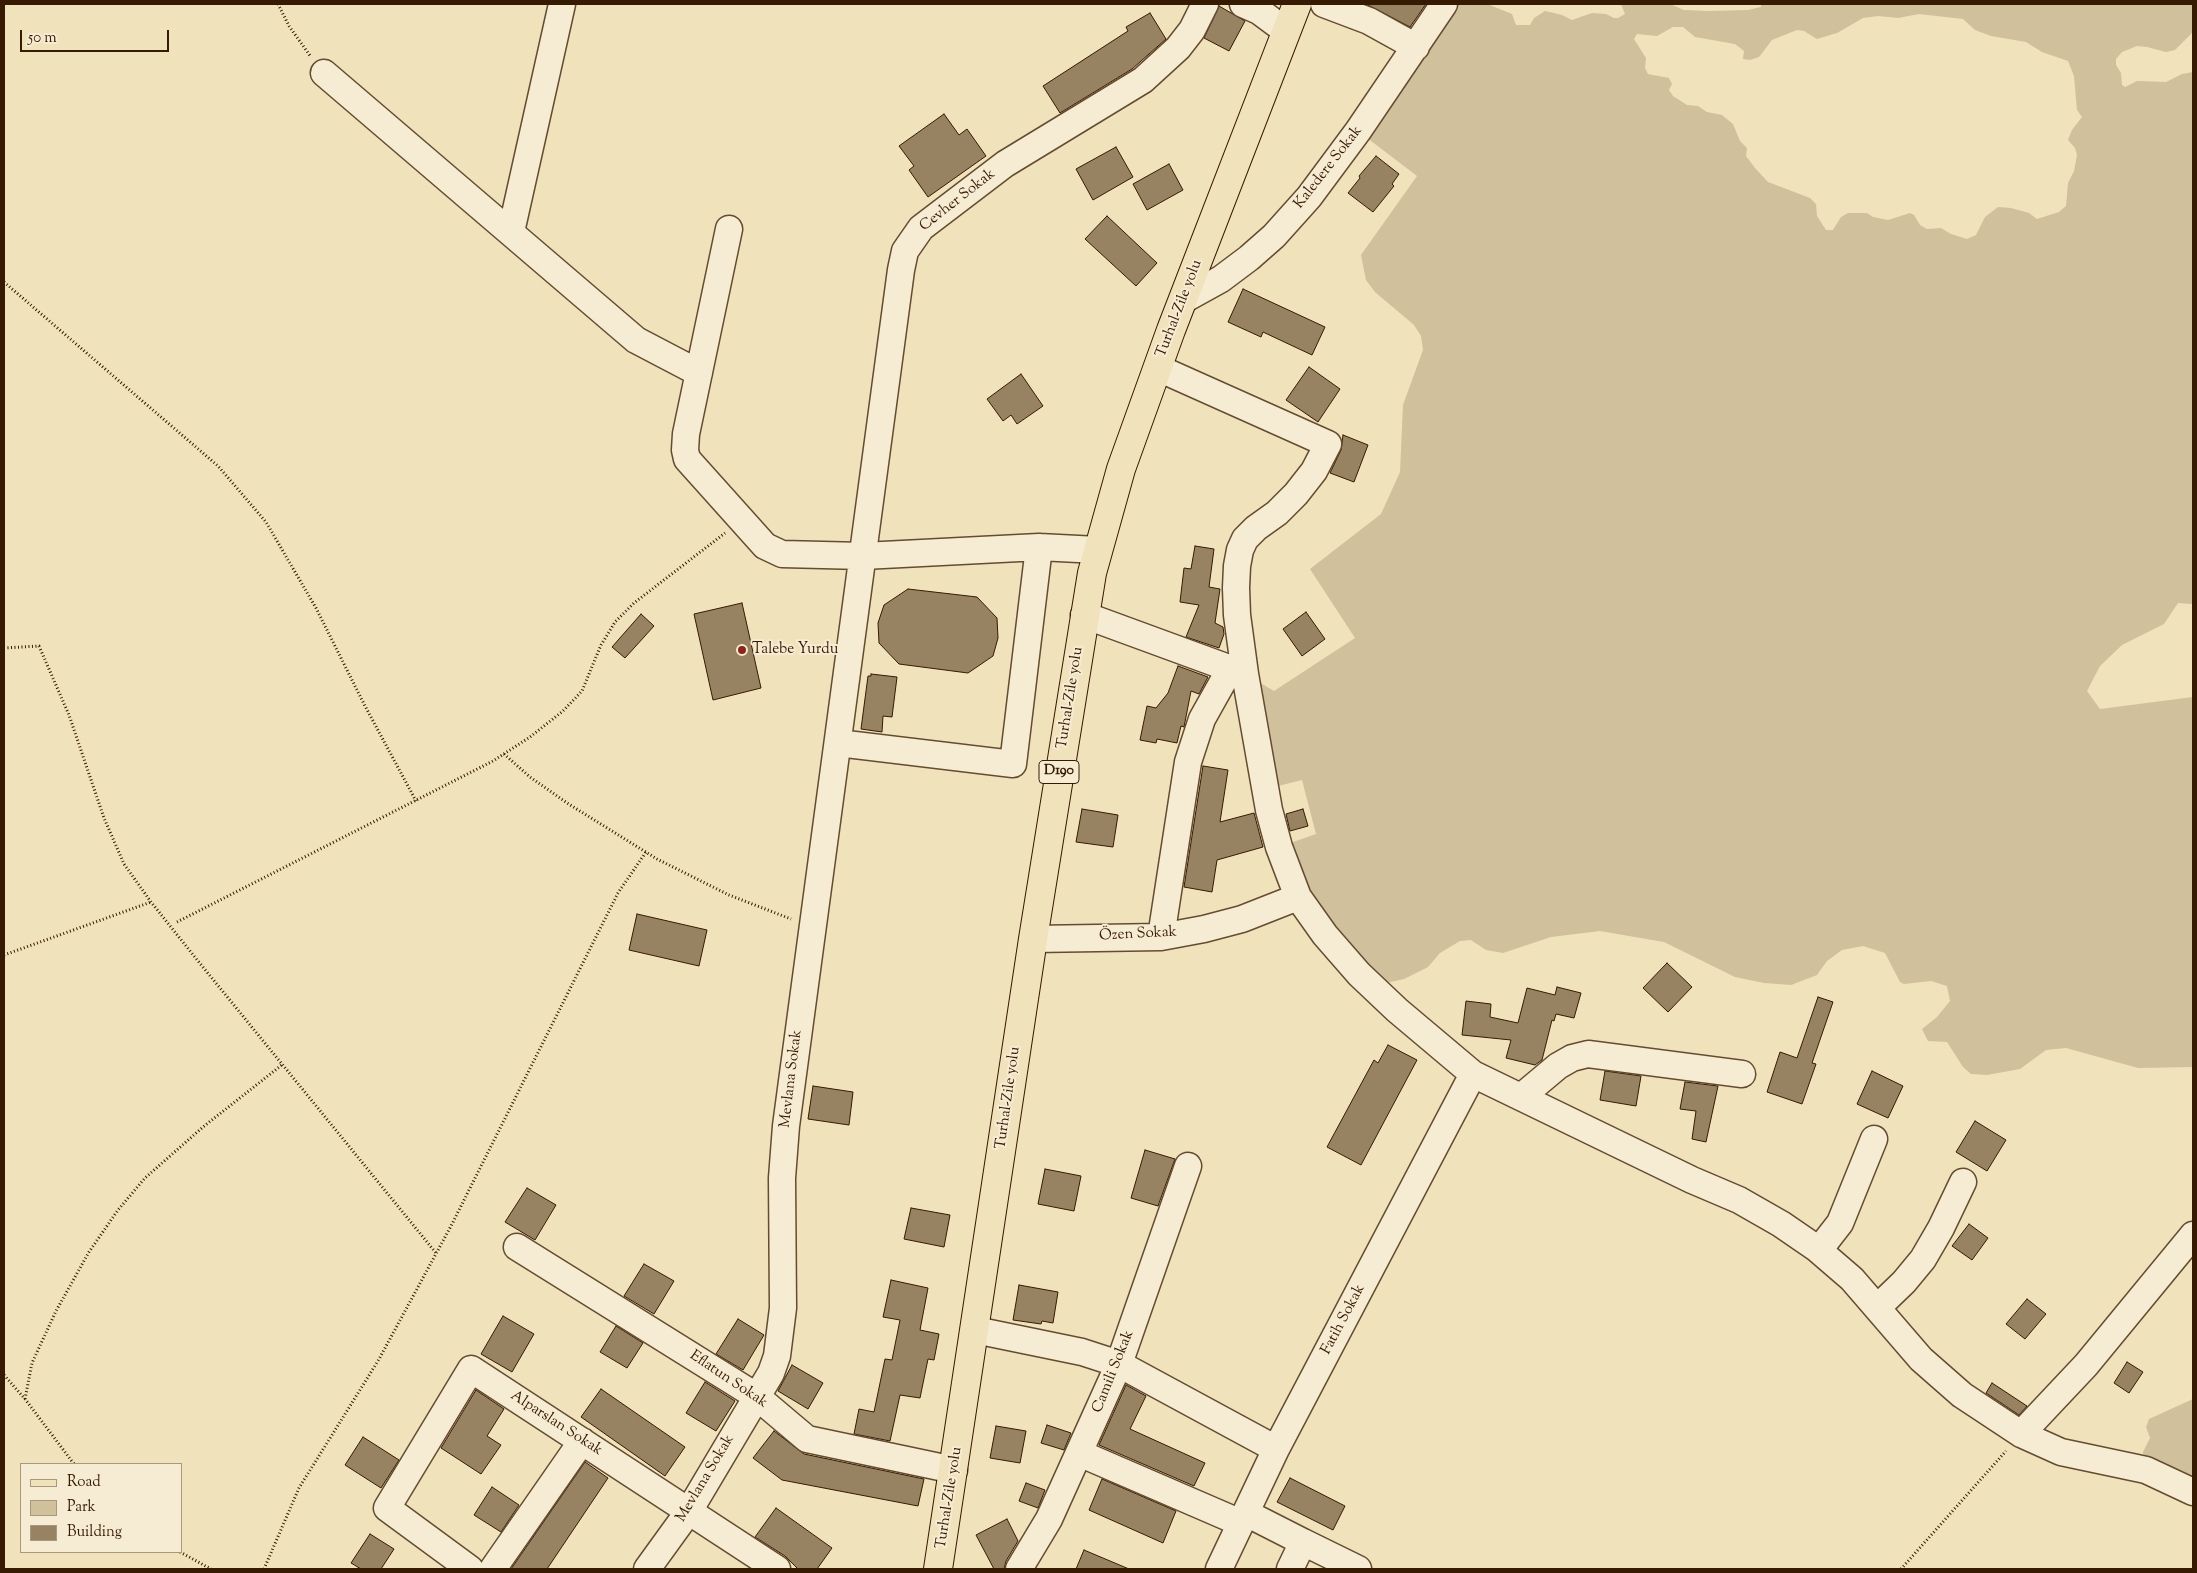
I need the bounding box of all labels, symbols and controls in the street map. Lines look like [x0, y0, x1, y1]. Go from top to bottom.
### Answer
scale bar [22, 20, 171, 52]
text: 50 m [28, 28, 57, 49]
street label: Kaledere Sokak [1291, 123, 1367, 213]
street label: Cevher Sokak [917, 166, 999, 236]
street label: Turhal-Zile yolu [1153, 258, 1207, 360]
place label: Talebe Yurdu [752, 641, 838, 659]
marker: Talebe Yurdu [736, 644, 748, 656]
street label: Turhal-Zile yolu [1054, 646, 1088, 750]
road number: D190 [1039, 760, 1079, 784]
street label: Özen Sokak [1099, 924, 1177, 946]
street label: Mevlana Sokak [777, 1029, 807, 1129]
street label: Turhal-Zile yolu [993, 1046, 1025, 1150]
street label: Fatih Sokak [1318, 1282, 1370, 1358]
street label: Camili Sokak [1089, 1328, 1139, 1416]
street label: Eflatun Sokak [686, 1347, 770, 1413]
street label: Alparslan Sokak [507, 1388, 605, 1460]
street label: Mevlana Sokak [673, 1432, 739, 1526]
street label: Turhal-Zile yolu [933, 1446, 967, 1550]
legend [20, 1463, 182, 1553]
text: Road [67, 1472, 101, 1493]
text: Park [67, 1497, 96, 1518]
text: Building [67, 1522, 122, 1543]

